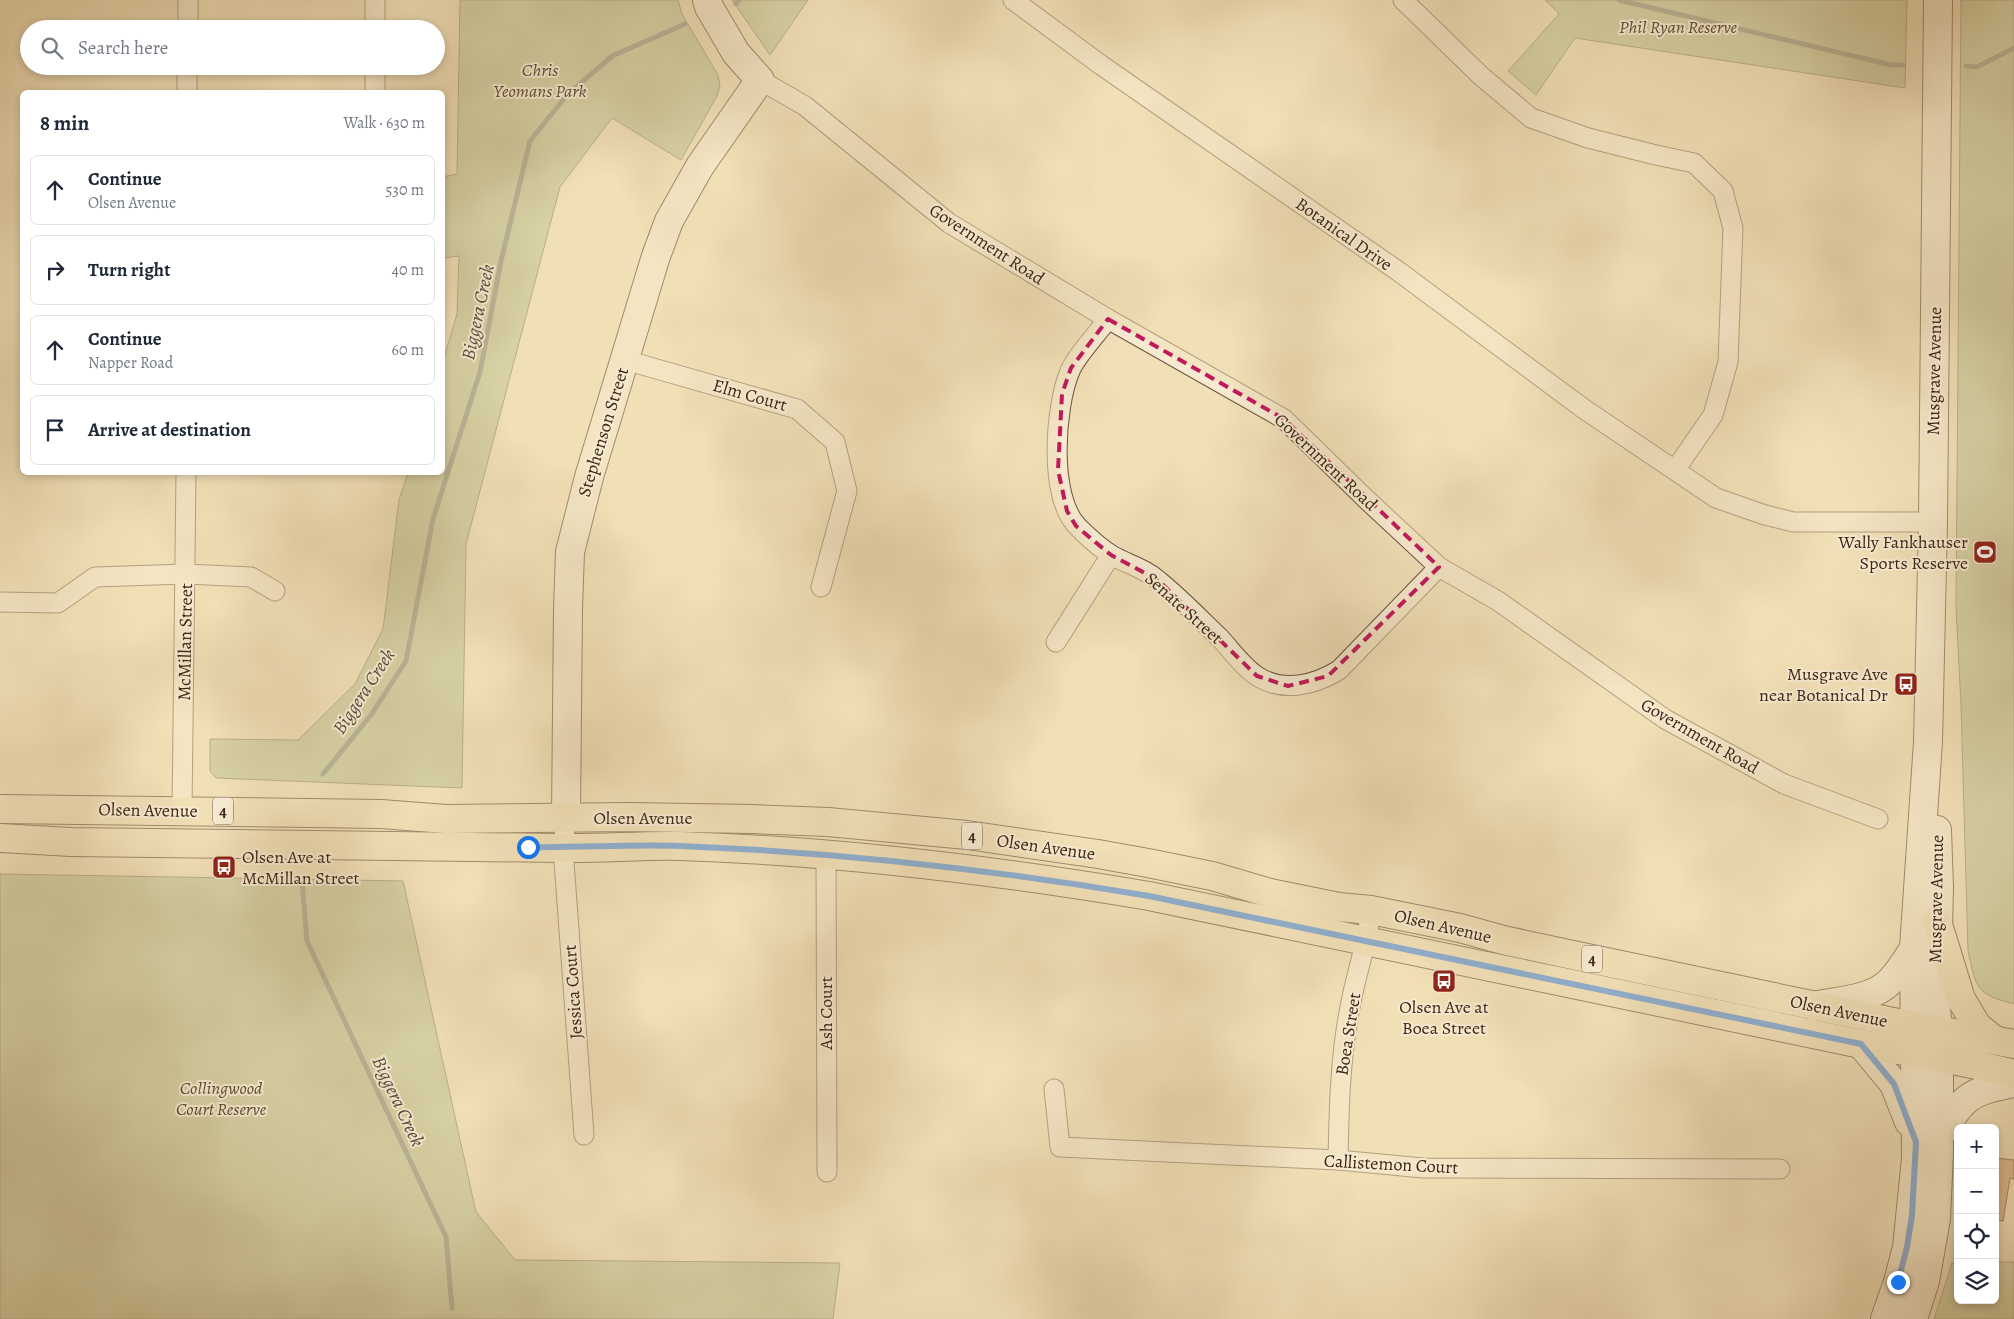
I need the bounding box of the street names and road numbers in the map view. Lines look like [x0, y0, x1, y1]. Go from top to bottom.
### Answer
street label: Botanical Drive [1291, 192, 1397, 276]
street label: Government Road [925, 198, 1049, 290]
street label: Musgrave Avenue [1921, 307, 1947, 435]
street label: Stephenson Street [572, 364, 634, 500]
street label: Elm Court [710, 373, 790, 417]
street label: Government Road [1269, 408, 1383, 516]
street label: Senate Street [1140, 567, 1228, 650]
street label: McMillan Street [172, 583, 198, 701]
street label: Government Road [1637, 692, 1764, 780]
street label: Olsen Avenue [98, 797, 198, 823]
road number: 4 [213, 798, 233, 824]
street label: Olsen Avenue [593, 806, 693, 830]
road number: 4 [962, 822, 982, 849]
street label: Olsen Avenue [995, 828, 1097, 866]
street label: Musgrave Avenue [1923, 835, 1949, 963]
street label: Olsen Avenue [1392, 903, 1494, 949]
street label: Jessica Court [558, 944, 588, 1040]
road number: 4 [1582, 946, 1602, 972]
street label: Ash Court [814, 976, 838, 1051]
street label: Olsen Avenue [1788, 989, 1890, 1033]
street label: Boea Street [1330, 991, 1366, 1077]
street label: Callistemon Court [1323, 1148, 1459, 1180]

